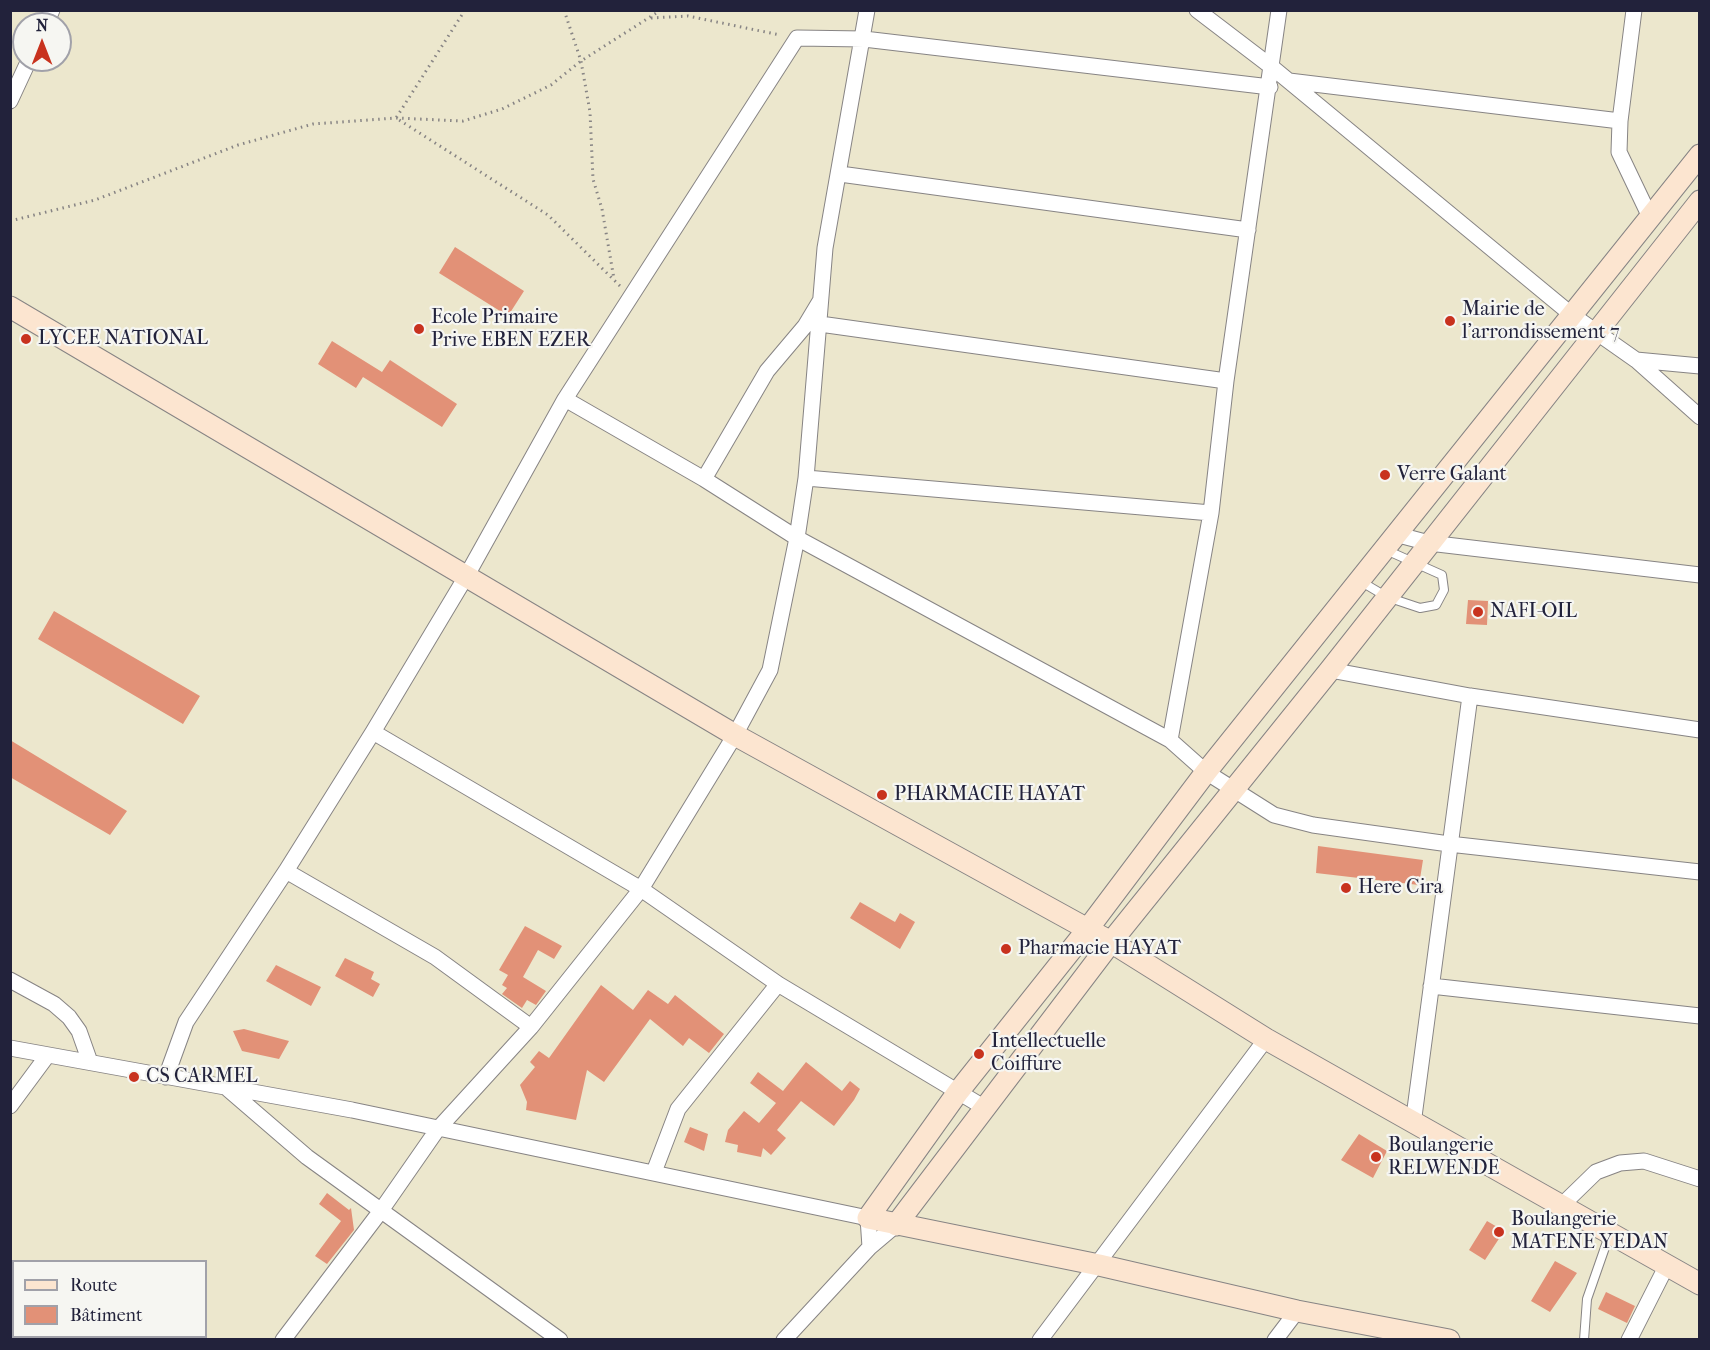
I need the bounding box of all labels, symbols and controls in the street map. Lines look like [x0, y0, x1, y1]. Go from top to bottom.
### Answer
north arrow [12, 12, 72, 72]
text: N [36, 16, 48, 35]
place label: Mairie de l'arrondissement 7 [1462, 298, 1620, 345]
place label: Ecole Primaire Prive EBEN EZER [431, 306, 590, 353]
marker: Mairie de l'arrondissement 7 [1443, 314, 1457, 328]
marker: Ecole Primaire Prive EBEN EZER [412, 322, 426, 336]
place label: LYCEE NATIONAL [38, 327, 208, 351]
marker: LYCEE NATIONAL [19, 332, 33, 346]
place label: Verre Galant [1397, 463, 1507, 487]
marker: Verre Galant [1378, 468, 1392, 482]
place label: NAFI-OIL [1490, 600, 1577, 624]
marker: NAFI-OIL [1471, 605, 1485, 619]
place label: PHARMACIE HAYAT [894, 783, 1085, 807]
marker: PHARMACIE HAYAT [875, 788, 889, 802]
place label: Here Cira [1358, 876, 1443, 900]
marker: Here Cira [1339, 881, 1353, 895]
place label: Pharmacie HAYAT [1018, 937, 1181, 961]
marker: Pharmacie HAYAT [999, 942, 1013, 956]
place label: Intellectuelle Coiffure [991, 1030, 1106, 1077]
marker: Intellectuelle Coiffure [972, 1047, 986, 1061]
place label: CS CARMEL [146, 1065, 258, 1089]
marker: CS CARMEL [127, 1070, 141, 1084]
place label: Boulangerie RELWENDE [1388, 1134, 1499, 1181]
marker: Boulangerie RELWENDE [1369, 1150, 1383, 1164]
place label: Boulangerie MATENE YEDAN [1511, 1208, 1668, 1255]
marker: Boulangerie MATENE YEDAN [1492, 1225, 1506, 1239]
legend [12, 1260, 207, 1338]
text: Route [70, 1275, 117, 1296]
text: Bâtiment [70, 1305, 142, 1326]

